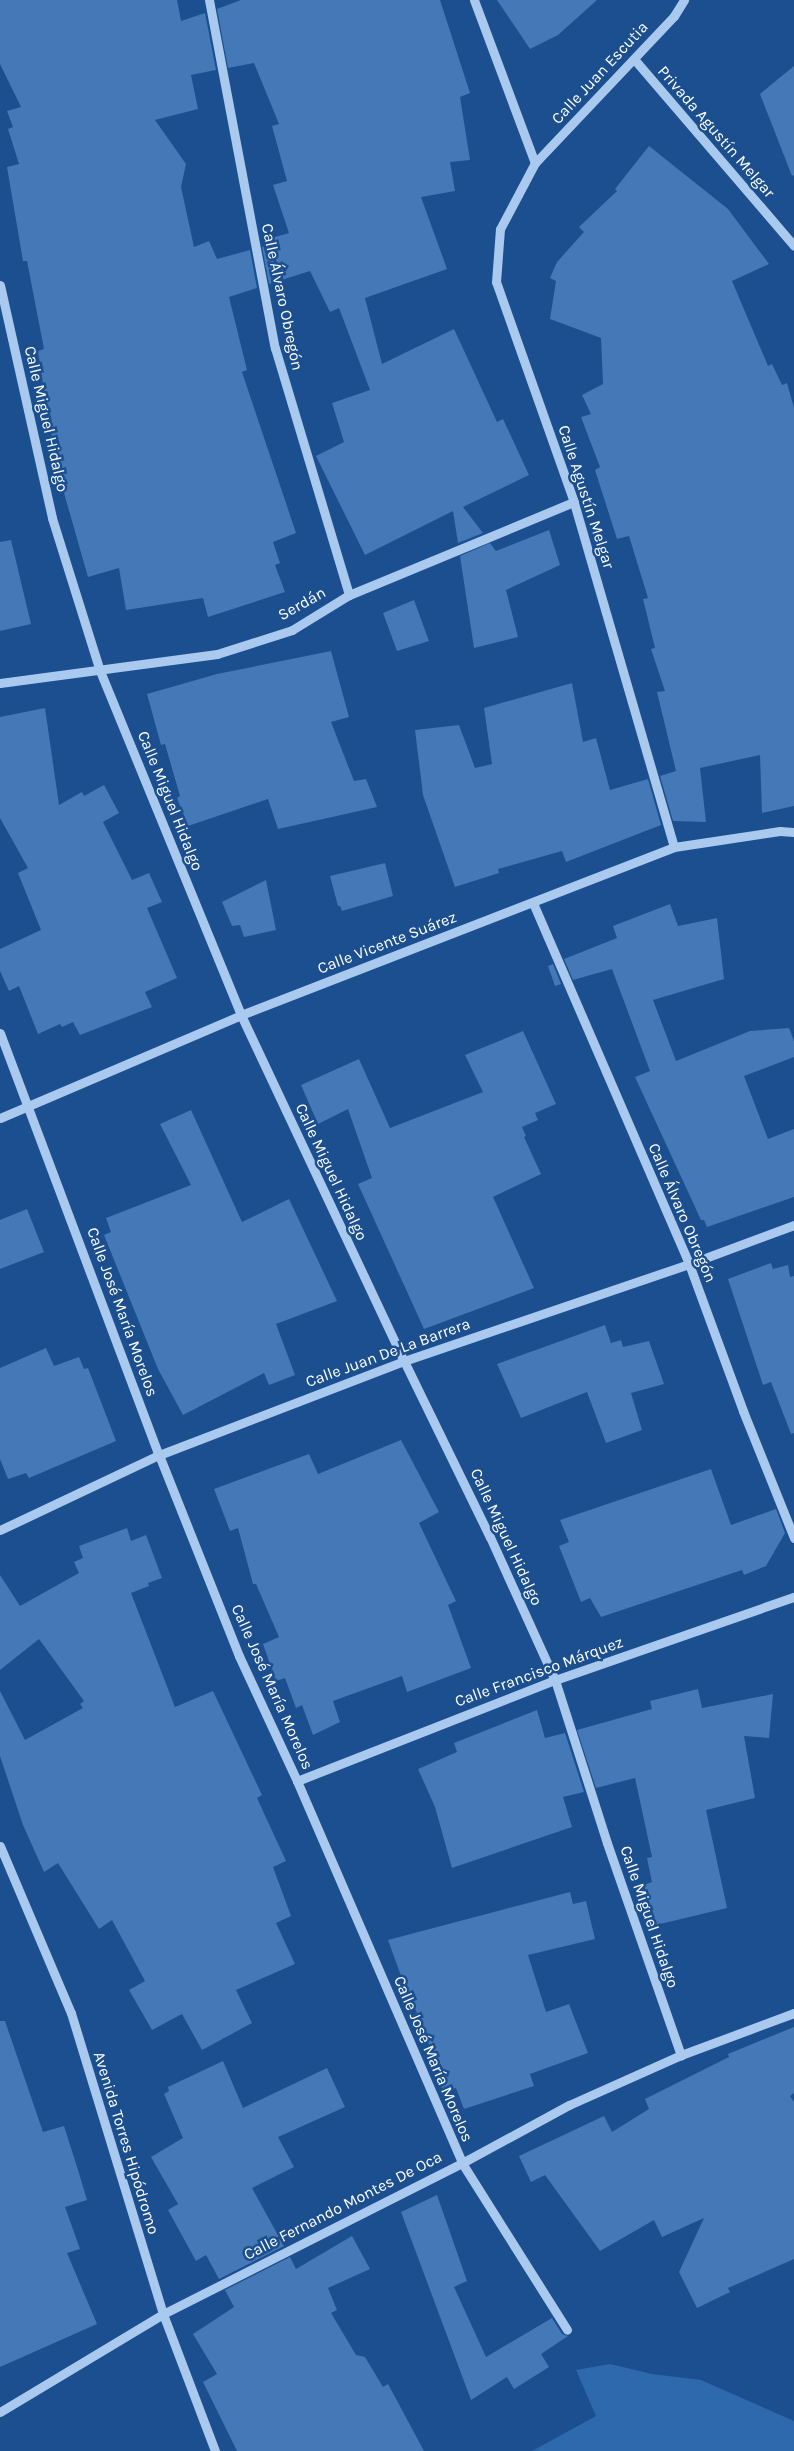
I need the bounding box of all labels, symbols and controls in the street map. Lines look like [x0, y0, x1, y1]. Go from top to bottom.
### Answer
street label: Calle Juan Escutia [548, 18, 652, 128]
street label: Privada Agustín Melgar [653, 62, 779, 202]
street label: Calle Álvaro Obregón [257, 222, 307, 372]
street label: Calle Miguel Hidalgo [20, 344, 72, 494]
street label: Calle Agustín Melgar [554, 423, 618, 571]
street label: Serdán [275, 583, 329, 625]
street label: Calle Miguel Hidalgo [133, 728, 207, 874]
street label: Calle Vicente Suárez [315, 908, 459, 978]
street label: Calle Miguel Hidalgo [291, 1100, 371, 1244]
street label: Calle Álvaro Obregón [644, 1140, 720, 1286]
street label: Calle José María Morelos [82, 1225, 162, 1399]
street label: Calle Juan De La Barrera [303, 1314, 473, 1392]
street label: Calle Miguel Hidalgo [466, 1465, 546, 1609]
street label: Calle José María Morelos [227, 1601, 317, 1773]
street label: Calle Francisco Márquez [452, 1633, 626, 1711]
street label: Calle Miguel Hidalgo [616, 1843, 682, 1991]
street label: Calle José María Morelos [389, 1973, 477, 2145]
street label: Avenida Torres Hipódromo [89, 2049, 163, 2237]
street label: Calle Fernando Montes De Oca [241, 2148, 445, 2264]

